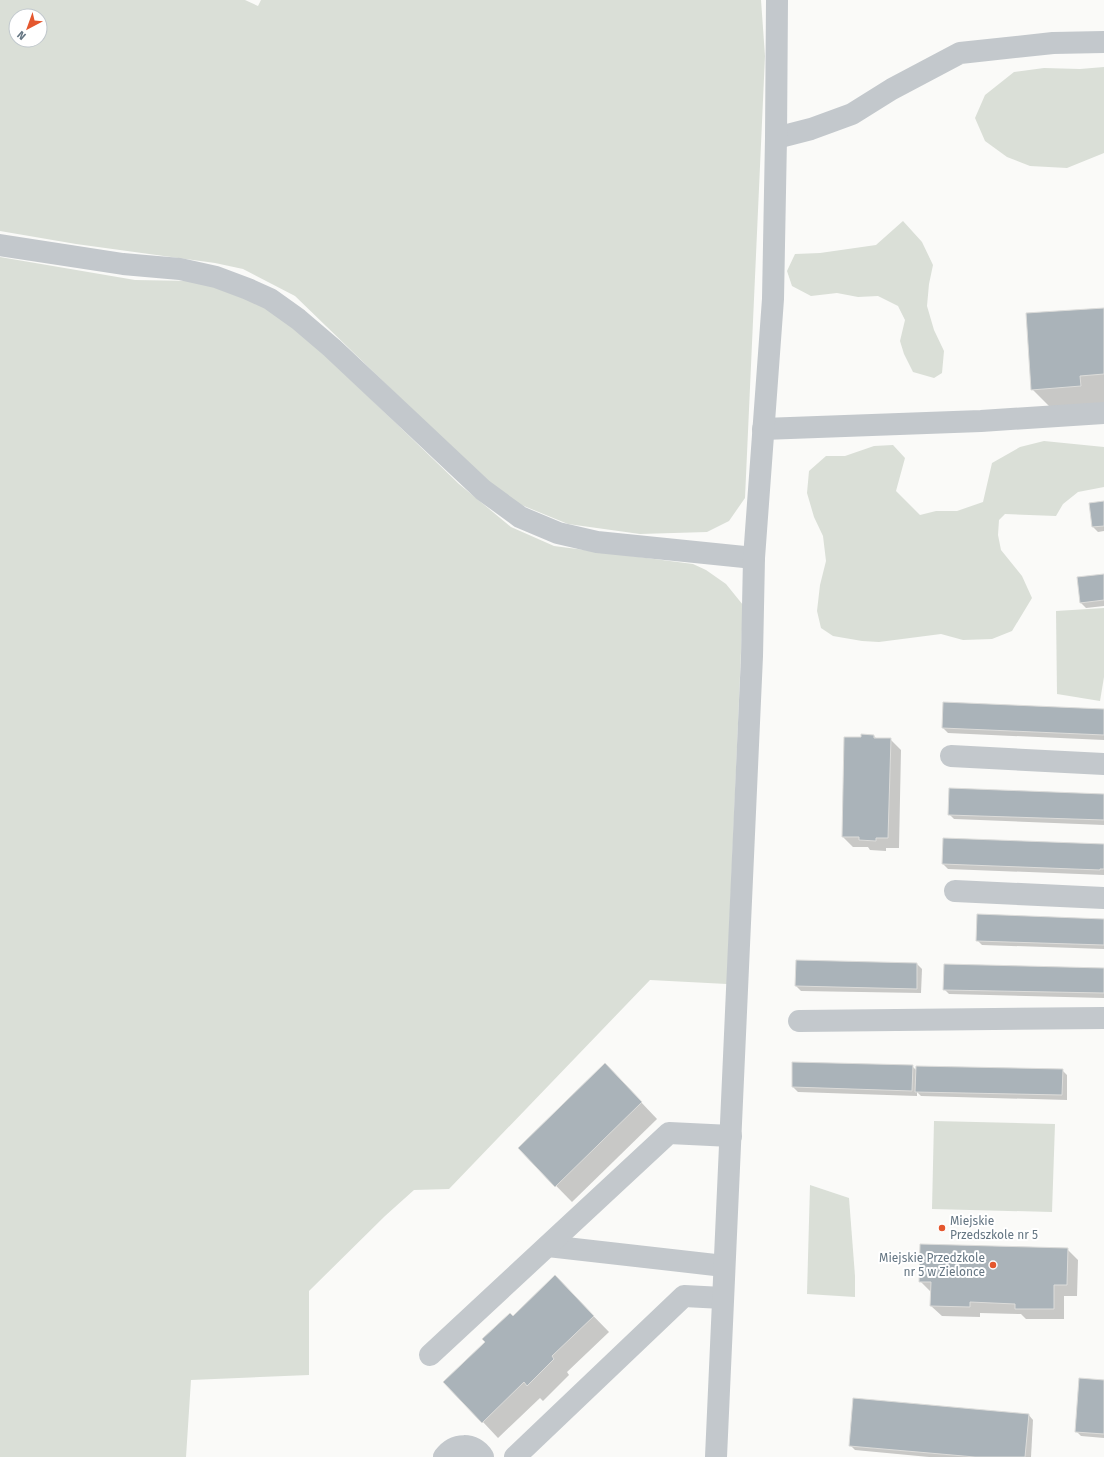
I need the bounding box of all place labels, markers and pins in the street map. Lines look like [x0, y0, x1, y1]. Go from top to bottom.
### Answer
place label: Miejskie Przedszkole nr 5 [950, 1214, 1038, 1242]
marker: Miejskie Przedszkole nr 5 [937, 1223, 947, 1233]
place label: Miejskie Przedzkole nr 5 w Zielonce [879, 1251, 985, 1279]
marker: Miejskie Przedzkole nr 5 w Zielonce [988, 1260, 998, 1270]

